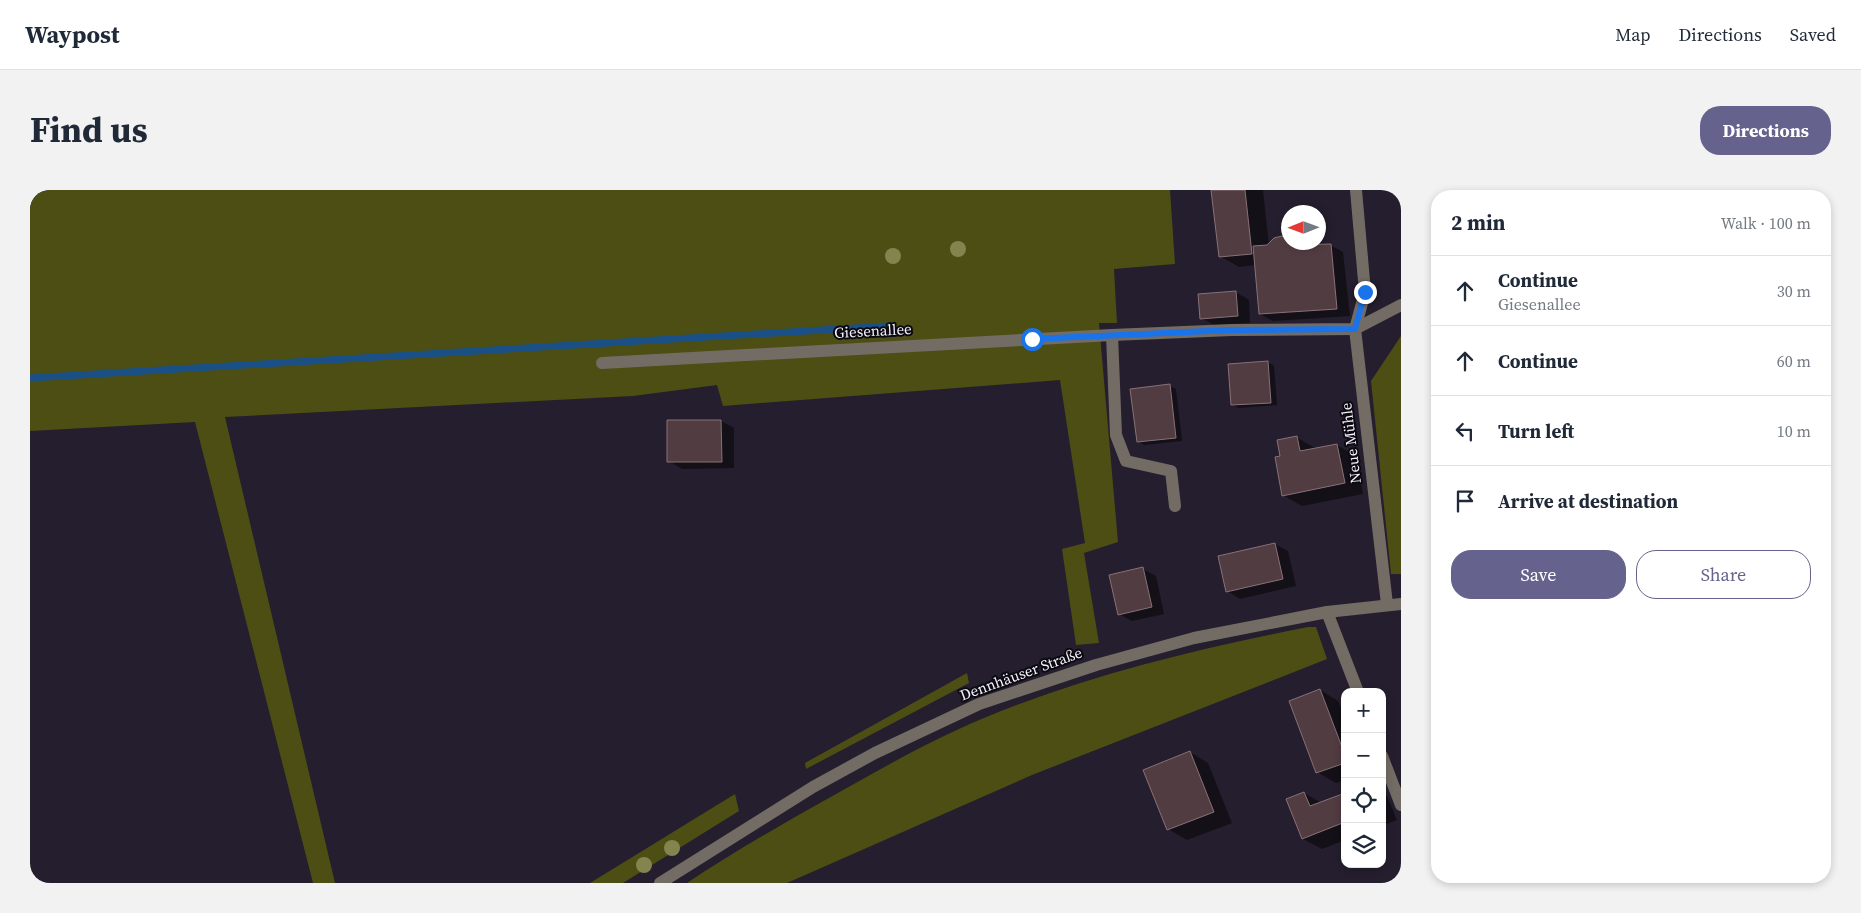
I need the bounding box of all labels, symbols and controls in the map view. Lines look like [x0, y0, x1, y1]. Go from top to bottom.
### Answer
text: Waypost [25, 18, 120, 51]
text: Map [1615, 22, 1651, 47]
text: Directions [1679, 22, 1762, 47]
text: Saved [1790, 22, 1836, 47]
text: Find us [30, 106, 148, 154]
button: Directions [1700, 106, 1831, 155]
north arrow [1281, 205, 1326, 250]
text: 2 min [1451, 208, 1506, 237]
text: Walk · 100 m [1721, 212, 1811, 234]
text: Continue [1498, 267, 1578, 293]
icon: ahead [1451, 277, 1479, 305]
text: 30 m [1777, 280, 1811, 302]
route end [1354, 281, 1377, 304]
text: Giesenallee [1498, 293, 1581, 315]
street label: Giesenallee [834, 318, 913, 343]
route start [1021, 328, 1044, 351]
icon: ahead [1451, 347, 1479, 375]
text: Continue [1498, 348, 1578, 374]
text: 60 m [1777, 350, 1811, 372]
street label: Neue Mühle [1335, 401, 1366, 485]
icon: left [1451, 417, 1479, 445]
text: Turn left [1498, 418, 1574, 444]
text: 10 m [1777, 420, 1811, 442]
icon: arrive [1451, 487, 1479, 515]
text: Arrive at destination [1498, 488, 1678, 514]
button: Save [1451, 550, 1626, 599]
button: Share [1636, 550, 1811, 599]
street label: Dennhäuser Straße [957, 642, 1085, 705]
map controls [1341, 688, 1386, 868]
button: + [1341, 688, 1386, 733]
button: − [1341, 733, 1386, 778]
button: locate [1341, 778, 1386, 823]
button: layers [1341, 823, 1386, 868]

